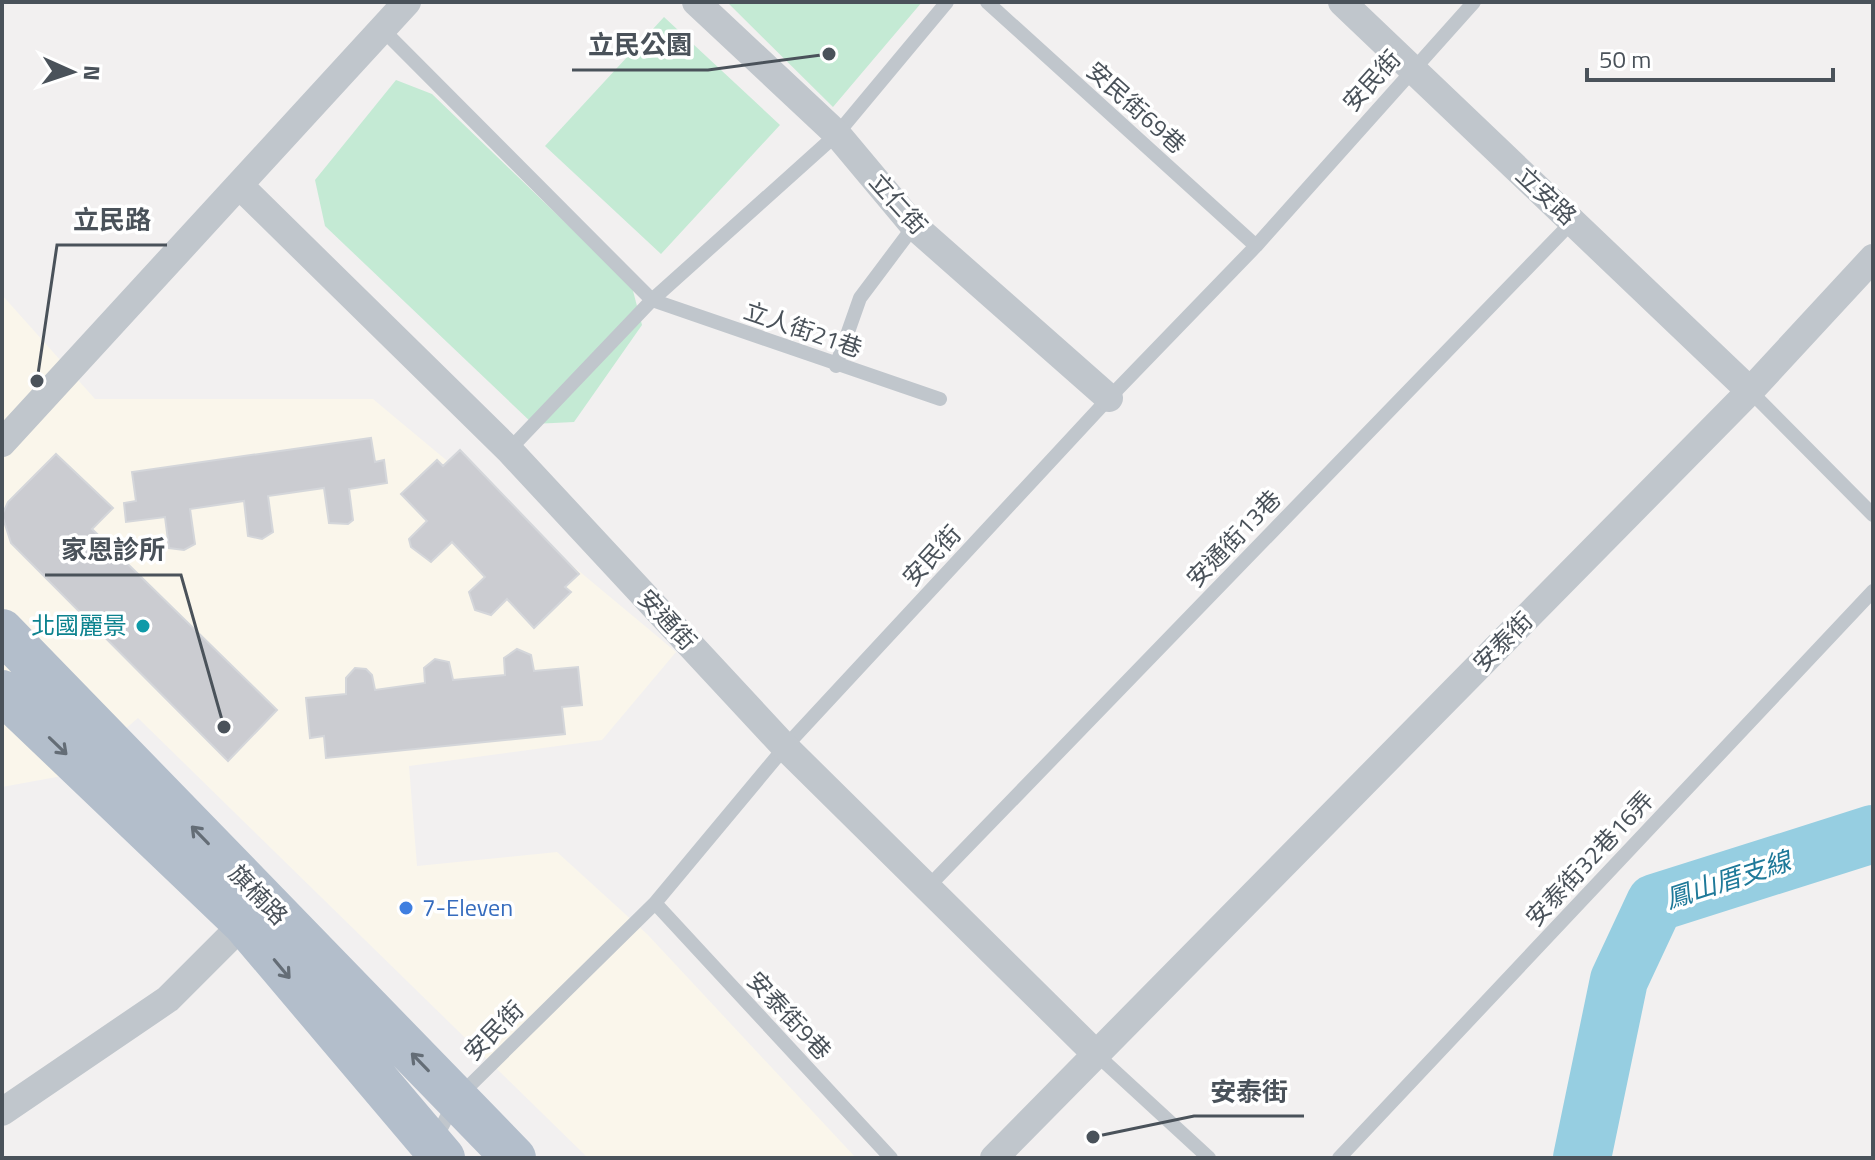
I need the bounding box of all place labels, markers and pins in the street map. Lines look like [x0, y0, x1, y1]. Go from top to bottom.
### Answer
callout: 立民公園 [572, 20, 708, 70]
callout: 立民路 [57, 195, 167, 245]
callout: 家恩診所 [45, 525, 181, 575]
place label: 北國麗景 [31, 607, 127, 643]
marker: 北國麗景 [134, 617, 152, 635]
place label: 7-Eleven [422, 889, 513, 925]
marker: 7-Eleven [397, 899, 415, 917]
callout: 安泰街 [1194, 1066, 1304, 1116]

